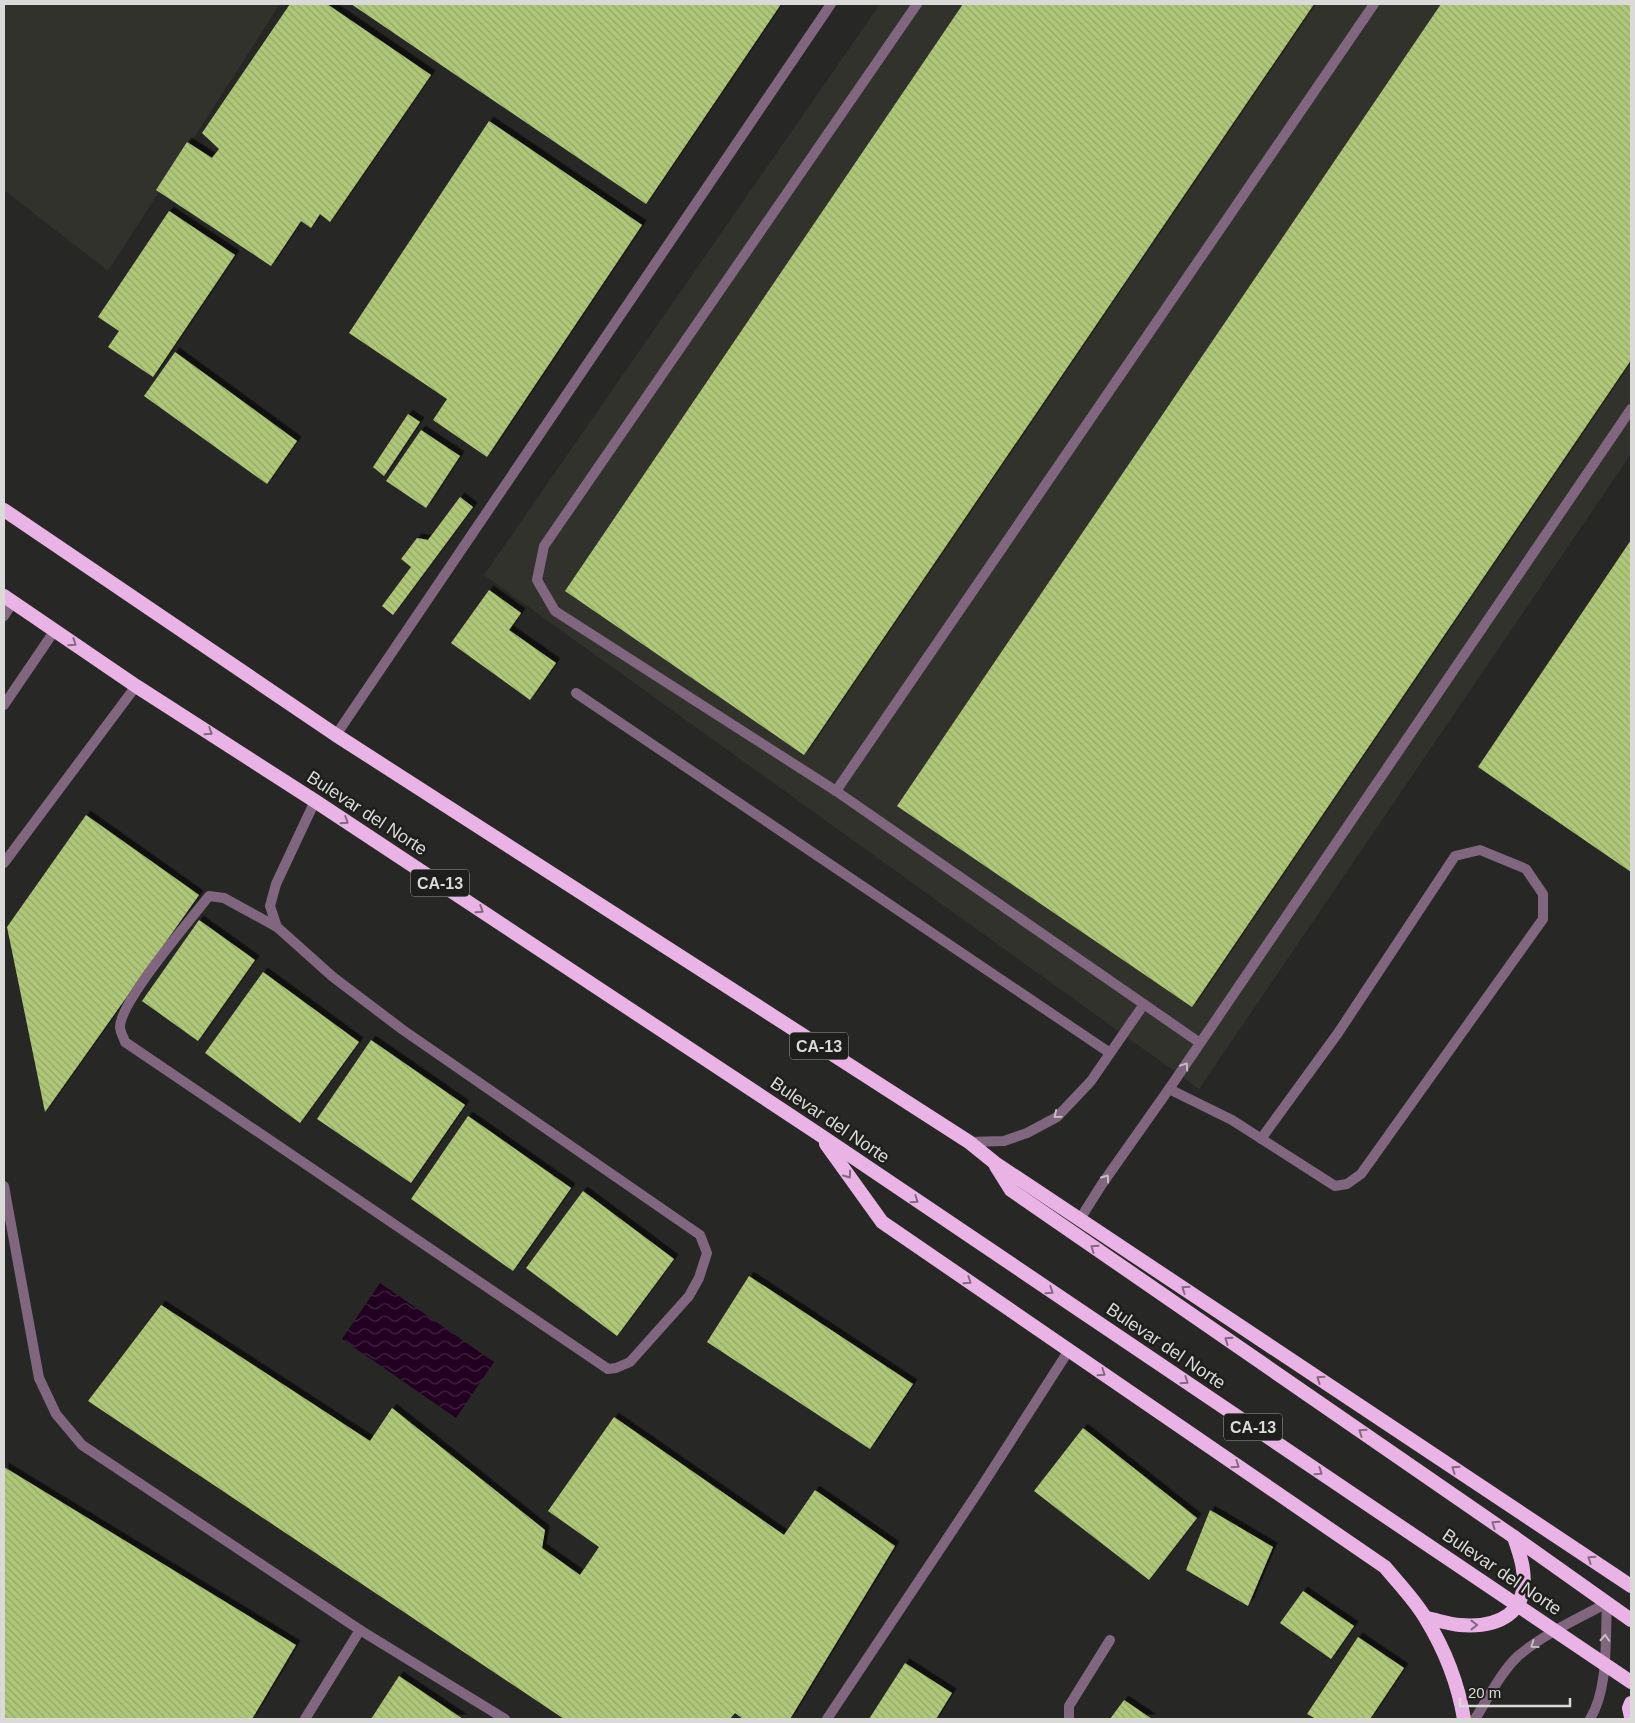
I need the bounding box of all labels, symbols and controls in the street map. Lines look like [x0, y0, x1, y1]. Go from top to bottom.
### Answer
one-way arrow [67, 637, 77, 646]
one-way arrow [203, 726, 212, 736]
street label: Bulevar del Norte [303, 767, 431, 859]
one-way arrow [339, 815, 349, 824]
road number: CA-13 [411, 870, 469, 896]
one-way arrow [475, 904, 484, 914]
road number: CA-13 [790, 1032, 848, 1060]
one-way arrow [1179, 1062, 1188, 1072]
street label: Bulevar del Norte [767, 1073, 893, 1167]
one-way arrow [1053, 1109, 1063, 1118]
one-way arrow [842, 1169, 851, 1178]
one-way arrow [1100, 1174, 1109, 1184]
one-way arrow [909, 1194, 919, 1203]
one-way arrow [1090, 1245, 1100, 1254]
one-way arrow [962, 1275, 972, 1284]
one-way arrow [1045, 1284, 1054, 1294]
one-way arrow [1181, 1286, 1191, 1295]
street label: Bulevar del Norte [1103, 1299, 1229, 1393]
one-way arrow [1224, 1337, 1234, 1346]
one-way arrow [1096, 1367, 1106, 1376]
one-way arrow [1179, 1375, 1188, 1384]
one-way arrow [1316, 1376, 1326, 1385]
road number: CA-13 [1224, 1414, 1282, 1440]
one-way arrow [1358, 1429, 1367, 1438]
one-way arrow [1230, 1459, 1240, 1468]
one-way arrow [1314, 1466, 1323, 1475]
one-way arrow [1452, 1466, 1461, 1475]
one-way arrow [1492, 1521, 1501, 1530]
street label: Bulevar del Norte [1439, 1525, 1565, 1619]
one-way arrow [1587, 1556, 1596, 1565]
one-way arrow [1470, 1620, 1478, 1630]
one-way arrow [1600, 1634, 1610, 1642]
one-way arrow [1530, 1639, 1540, 1648]
scale bar [1460, 1676, 1570, 1708]
text: 20 m [1468, 1684, 1501, 1701]

